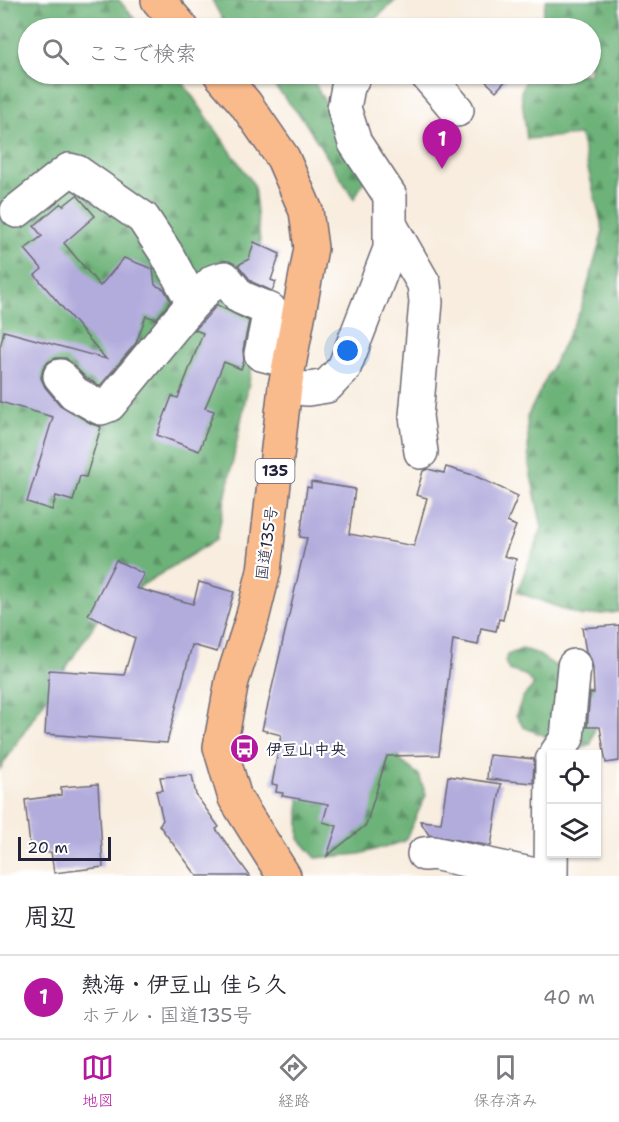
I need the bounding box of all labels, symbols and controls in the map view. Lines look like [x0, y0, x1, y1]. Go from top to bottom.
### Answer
search box [18, 18, 601, 84]
icon: search [39, 35, 72, 68]
text: ここで検索 [87, 39, 197, 68]
pin: 1 [422, 120, 462, 169]
your location [333, 336, 362, 365]
road number: 135 [256, 459, 294, 483]
street label: 国道135号 [251, 505, 282, 581]
bus stop icon: 伊豆山中央 [229, 733, 261, 765]
place label: 伊豆山中央 [266, 739, 346, 760]
map controls [547, 750, 601, 858]
button: locate [547, 750, 601, 804]
button: layers [547, 804, 601, 858]
scale bar [18, 834, 111, 862]
text: 20 m [27, 837, 68, 858]
text: 周辺 [24, 899, 76, 934]
text: 熱海・伊豆山 佳ら久 [81, 970, 287, 999]
text: 1 [39, 984, 48, 1010]
text: 40 m [543, 984, 595, 1010]
text: ホテル · 国道135号 [81, 1002, 253, 1028]
tab: 地図 [81, 1051, 114, 1111]
tab: 経路 [277, 1051, 310, 1111]
tab: 保存済み [473, 1051, 537, 1111]

